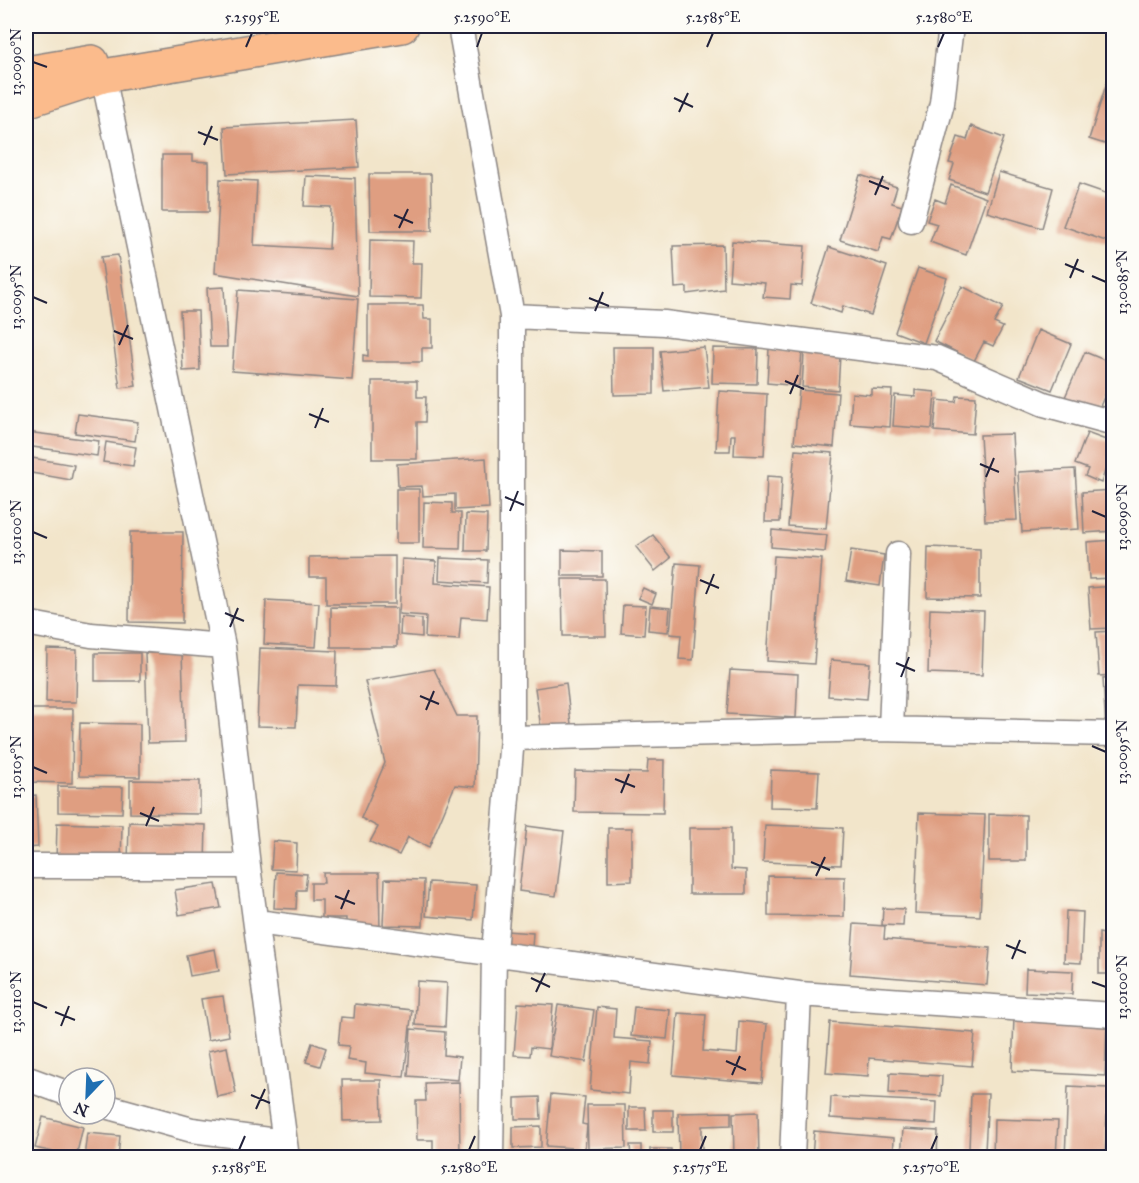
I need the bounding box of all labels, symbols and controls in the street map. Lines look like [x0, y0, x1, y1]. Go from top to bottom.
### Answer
text: 5.2595°E [224, 8, 280, 26]
text: 5.2590°E [454, 8, 511, 26]
text: 5.2585°E [685, 8, 741, 26]
text: 5.2580°E [916, 8, 973, 26]
text: 13.0090°N [7, 28, 25, 96]
text: 13.0085°N [1113, 249, 1131, 315]
text: 13.0095°N [7, 264, 25, 330]
text: 13.0090°N [1113, 483, 1131, 551]
text: 13.0100°N [7, 499, 25, 565]
text: 13.0095°N [1113, 719, 1131, 785]
text: 13.0105°N [7, 735, 25, 799]
text: 13.0100°N [1113, 954, 1131, 1020]
text: 13.0110°N [7, 971, 25, 1033]
north arrow [57, 1066, 117, 1126]
text: N [71, 1098, 91, 1121]
text: 5.2585°E [211, 1158, 267, 1176]
text: 5.2580°E [441, 1158, 498, 1176]
text: 5.2575°E [672, 1158, 728, 1176]
text: 5.2570°E [903, 1158, 960, 1176]

